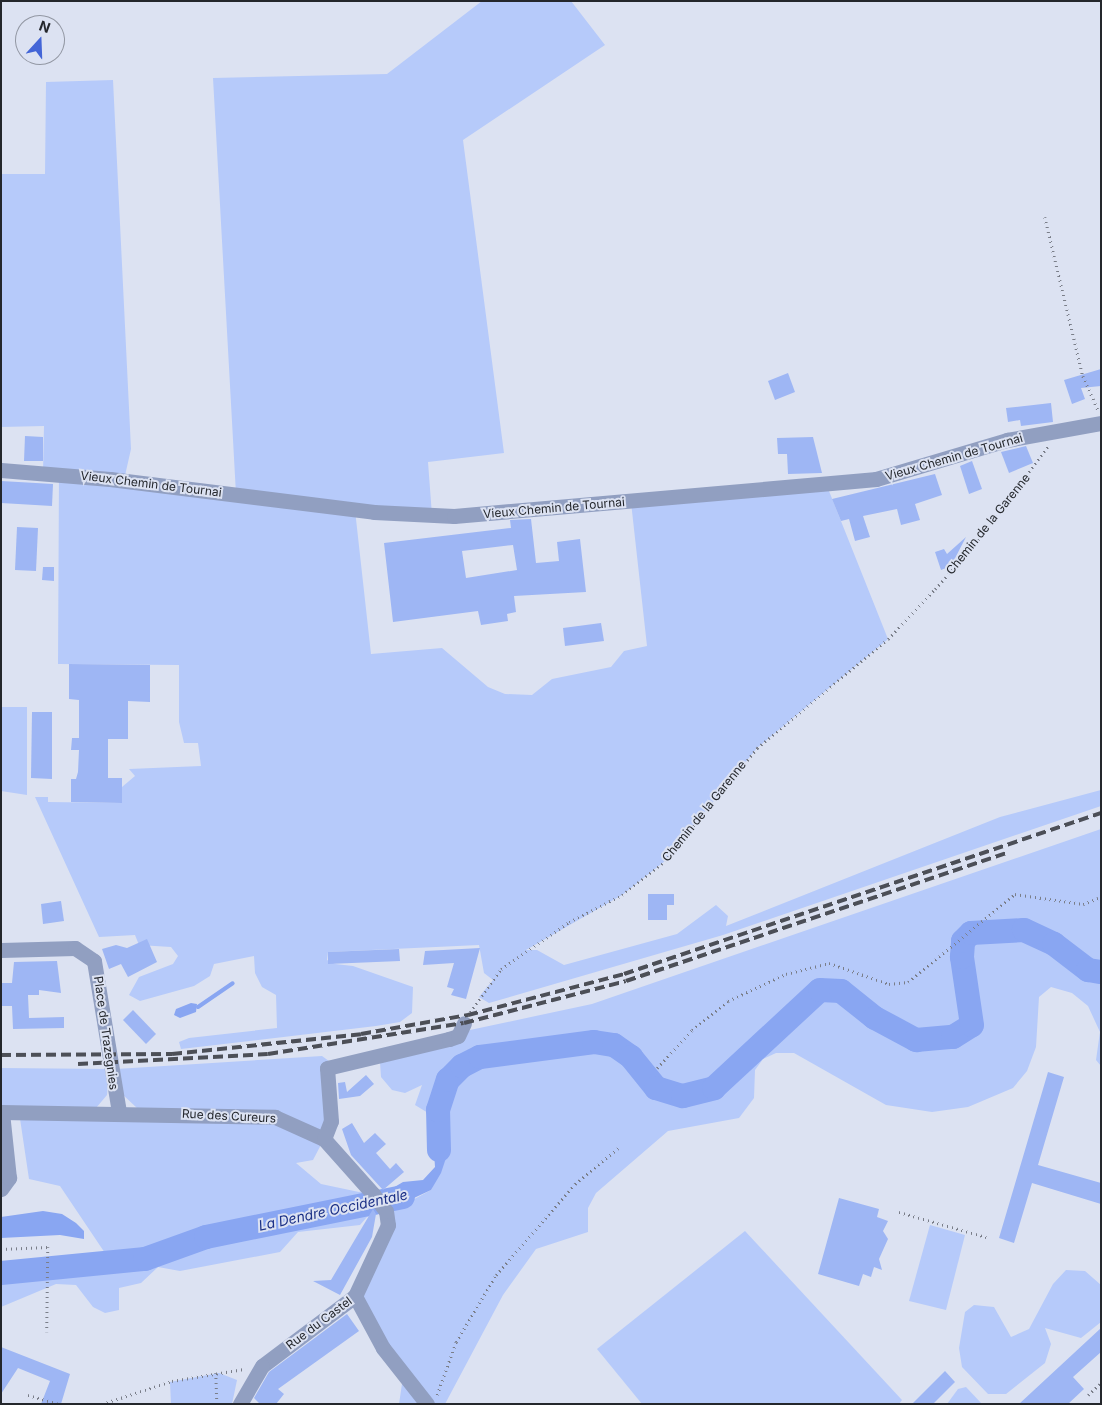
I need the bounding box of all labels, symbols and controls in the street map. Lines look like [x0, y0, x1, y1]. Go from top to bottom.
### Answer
north arrow [15, 15, 65, 65]
text: N [37, 17, 53, 36]
street label: Vieux Chemin de Tournai [884, 430, 1024, 484]
street label: Vieux Chemin de Tournai [80, 468, 222, 500]
street label: Chemin de la Garenne [943, 471, 1033, 577]
street label: Vieux Chemin de Tournai [483, 495, 625, 521]
street label: Chemin de la Garenne [659, 758, 749, 864]
street label: Place de Trazegnies [91, 975, 121, 1091]
street label: Rue des Cureurs [182, 1106, 276, 1126]
water label: La Dendre Occidentale [257, 1186, 409, 1234]
street label: Rue du Castel [283, 1294, 355, 1352]

